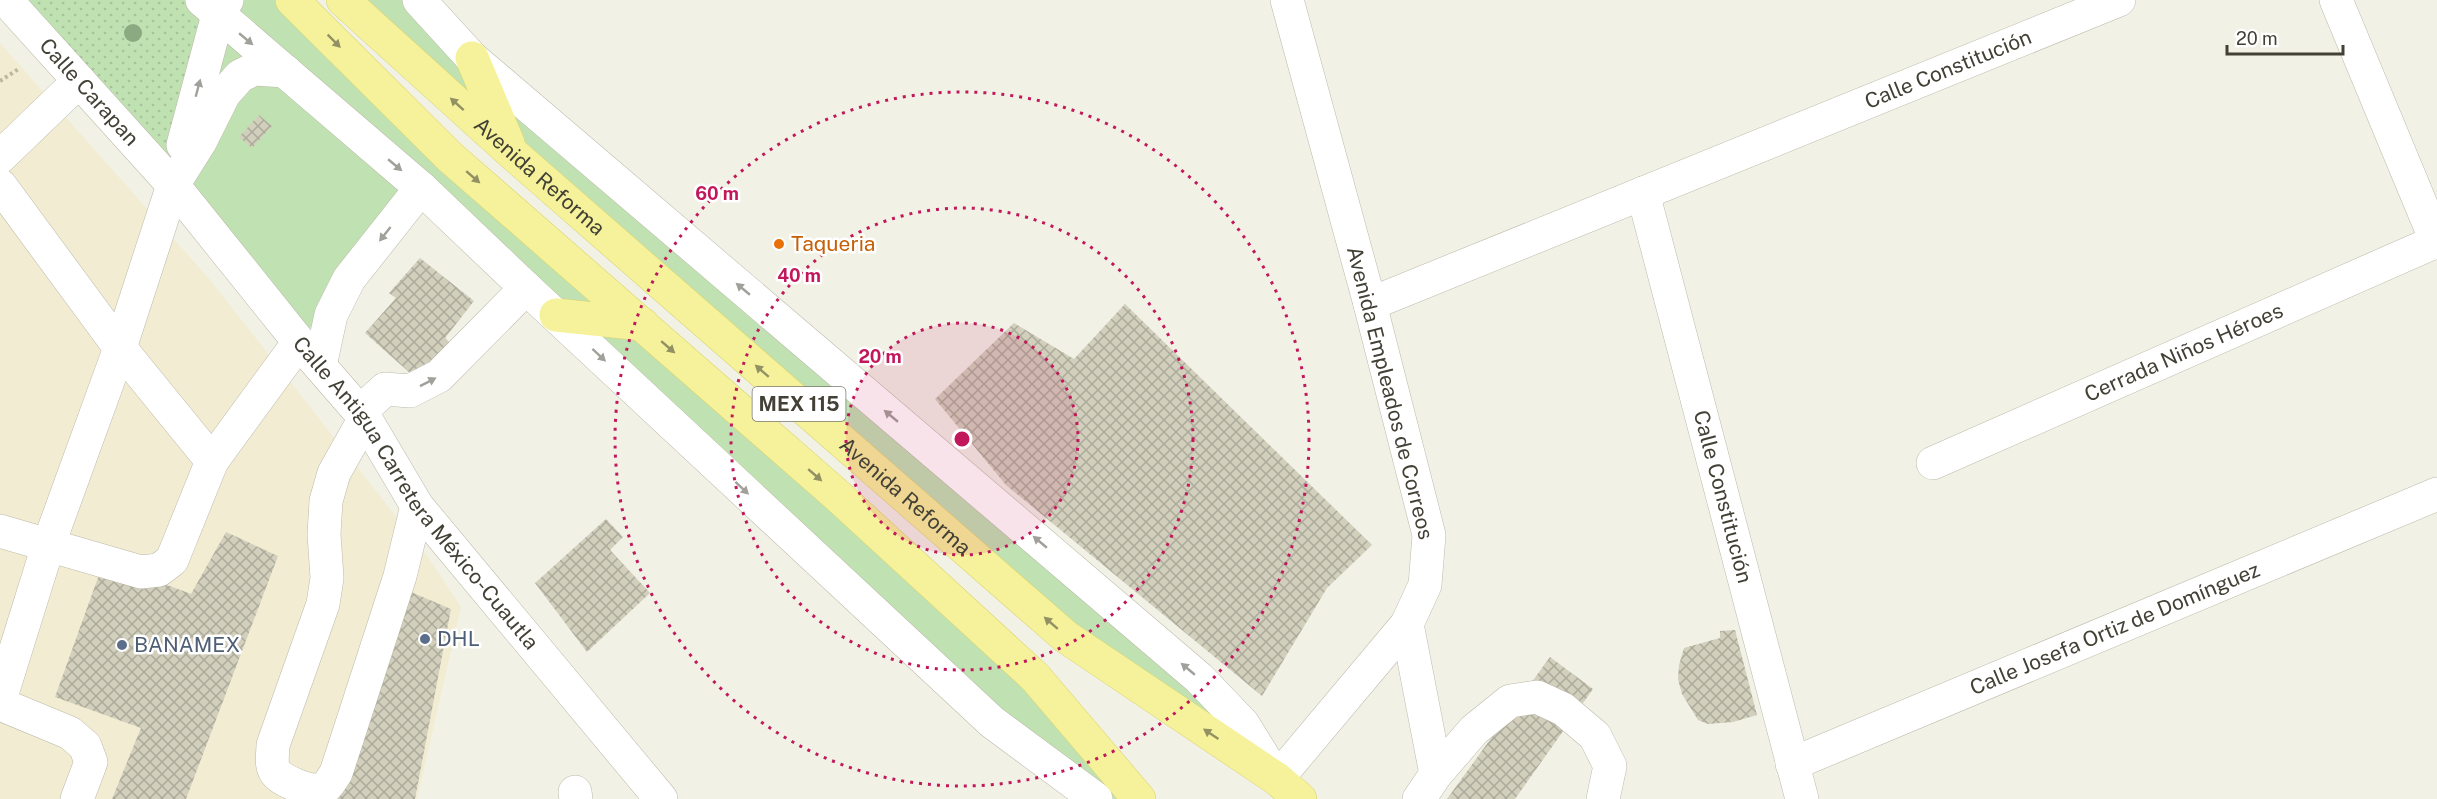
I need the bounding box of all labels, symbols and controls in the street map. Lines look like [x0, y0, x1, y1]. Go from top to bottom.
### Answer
scale bar [2227, 18, 2342, 56]
street label: Calle Constitución [1861, 24, 2035, 114]
text: 20 m [2236, 28, 2278, 49]
one-way arrow [238, 32, 253, 45]
street label: Calle Carapan [35, 33, 144, 151]
one-way arrow [326, 34, 340, 48]
one-way arrow [194, 78, 204, 97]
one-way arrow [450, 97, 465, 111]
street label: Avenida Reforma [469, 112, 610, 240]
one-way arrow [387, 158, 402, 171]
one-way arrow [466, 170, 481, 184]
text: 60 m [695, 183, 739, 204]
one-way arrow [379, 226, 391, 241]
place label: Taqueria [791, 231, 875, 256]
marker: Taqueria [772, 237, 786, 251]
street label: Avenida Empleados de Correos [1342, 244, 1439, 542]
text: 40 m [777, 265, 821, 286]
one-way arrow [736, 283, 751, 296]
street label: Cerrada Niños Héroes [2080, 297, 2287, 407]
street label: Calle Antigua Carretera México-Cuautla [288, 331, 544, 654]
one-way arrow [660, 340, 675, 353]
text: 20 m [858, 346, 902, 367]
one-way arrow [591, 348, 606, 361]
one-way arrow [754, 364, 769, 378]
one-way arrow [419, 377, 436, 387]
road number: MEX 115 [752, 387, 846, 421]
street label: Calle Constitución [1689, 408, 1758, 586]
one-way arrow [883, 409, 899, 422]
centre of rings [952, 429, 972, 449]
street label: Avenida Reforma [835, 432, 976, 560]
one-way arrow [807, 468, 822, 482]
one-way arrow [734, 481, 749, 495]
one-way arrow [1033, 536, 1048, 549]
street label: Calle Josefa Ortiz de Domínguez [1966, 557, 2263, 700]
one-way arrow [1043, 617, 1059, 630]
place label: DHL [437, 626, 480, 651]
place label: BANAMEX [134, 632, 240, 657]
marker: DHL [418, 632, 432, 646]
marker: BANAMEX [115, 638, 129, 652]
one-way arrow [1180, 662, 1196, 675]
one-way arrow [1204, 728, 1220, 740]

